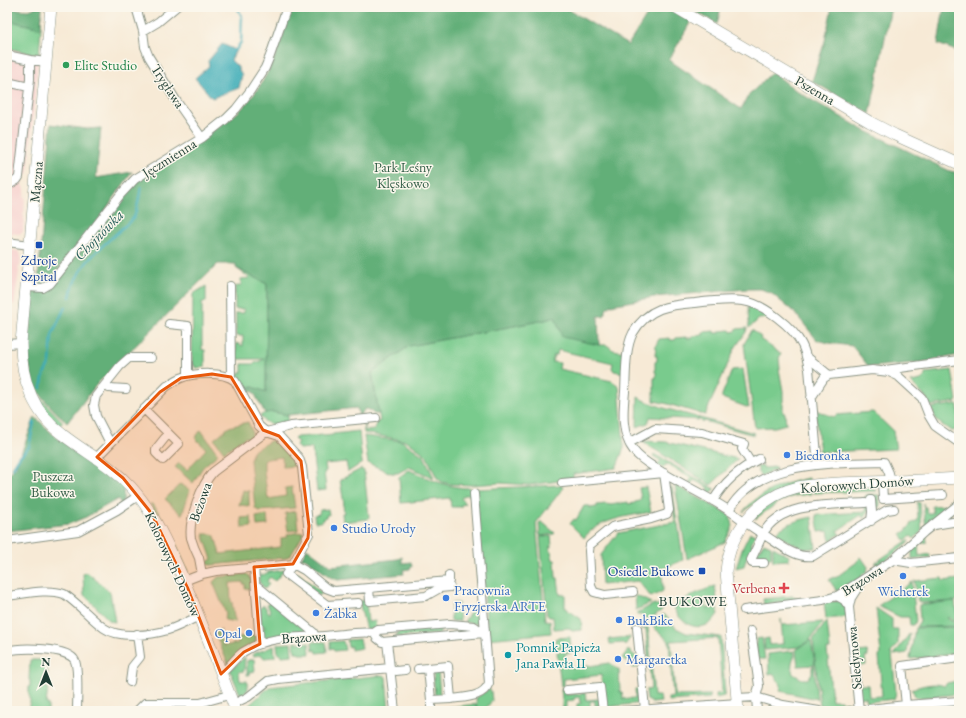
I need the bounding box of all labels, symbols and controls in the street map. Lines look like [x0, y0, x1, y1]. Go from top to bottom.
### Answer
place label: Elite Studio [74, 56, 137, 74]
marker: Elite Studio [61, 60, 71, 70]
street label: Trygława [147, 61, 189, 112]
street label: Pszenna [792, 71, 839, 109]
street label: Jęczmienna [138, 134, 200, 182]
park label: Park Leśny Klęskowo [374, 158, 433, 192]
street label: Mączna [25, 160, 47, 203]
water label: Chojnówka [70, 205, 128, 264]
marker: Zdroje Szpital [34, 240, 44, 250]
place label: Zdroje Szpital [21, 251, 58, 285]
place label: Biedronka [795, 446, 851, 464]
marker: Biedronka [782, 450, 792, 460]
park label: Puszcza Bukowa [31, 467, 75, 501]
street label: Kolorowych Domów [800, 471, 915, 497]
street label: Beżowa [185, 479, 216, 524]
street label: Kolorowych Domów [141, 509, 205, 620]
place label: Studio Urody [342, 519, 417, 537]
marker: Studio Urody [329, 523, 339, 533]
street label: Brązowa [838, 560, 886, 600]
place label: Osiedle Bukowe [608, 562, 695, 580]
marker: Osiedle Bukowe [697, 566, 707, 576]
marker: Wicherek [898, 571, 908, 581]
place label: Verbena [732, 579, 776, 597]
place label: Pracownia Fryzjerska ARTE [454, 581, 546, 615]
place label: Wicherek [877, 582, 929, 600]
marker: Verbena [779, 583, 789, 593]
district label: BUKOWE [658, 591, 728, 610]
marker: Pracownia Fryzjerska ARTE [441, 593, 451, 603]
place label: Żabka [324, 604, 358, 622]
marker: Żabka [311, 608, 321, 618]
place label: BukBike [627, 611, 673, 629]
marker: BukBike [614, 615, 624, 625]
place label: Opal [214, 624, 242, 642]
street label: Seledynowa [842, 625, 866, 690]
street label: Brązowa [281, 626, 328, 648]
marker: Opal [244, 628, 254, 638]
place label: Pomnik Papieża Jana Pawła II [515, 638, 601, 672]
marker: Pomnik Papieża Jana Pawła II [503, 650, 513, 660]
place label: Margaretka [626, 650, 687, 668]
north arrow [26, 652, 66, 692]
marker: Margaretka [613, 654, 623, 664]
text: N [42, 655, 51, 669]

